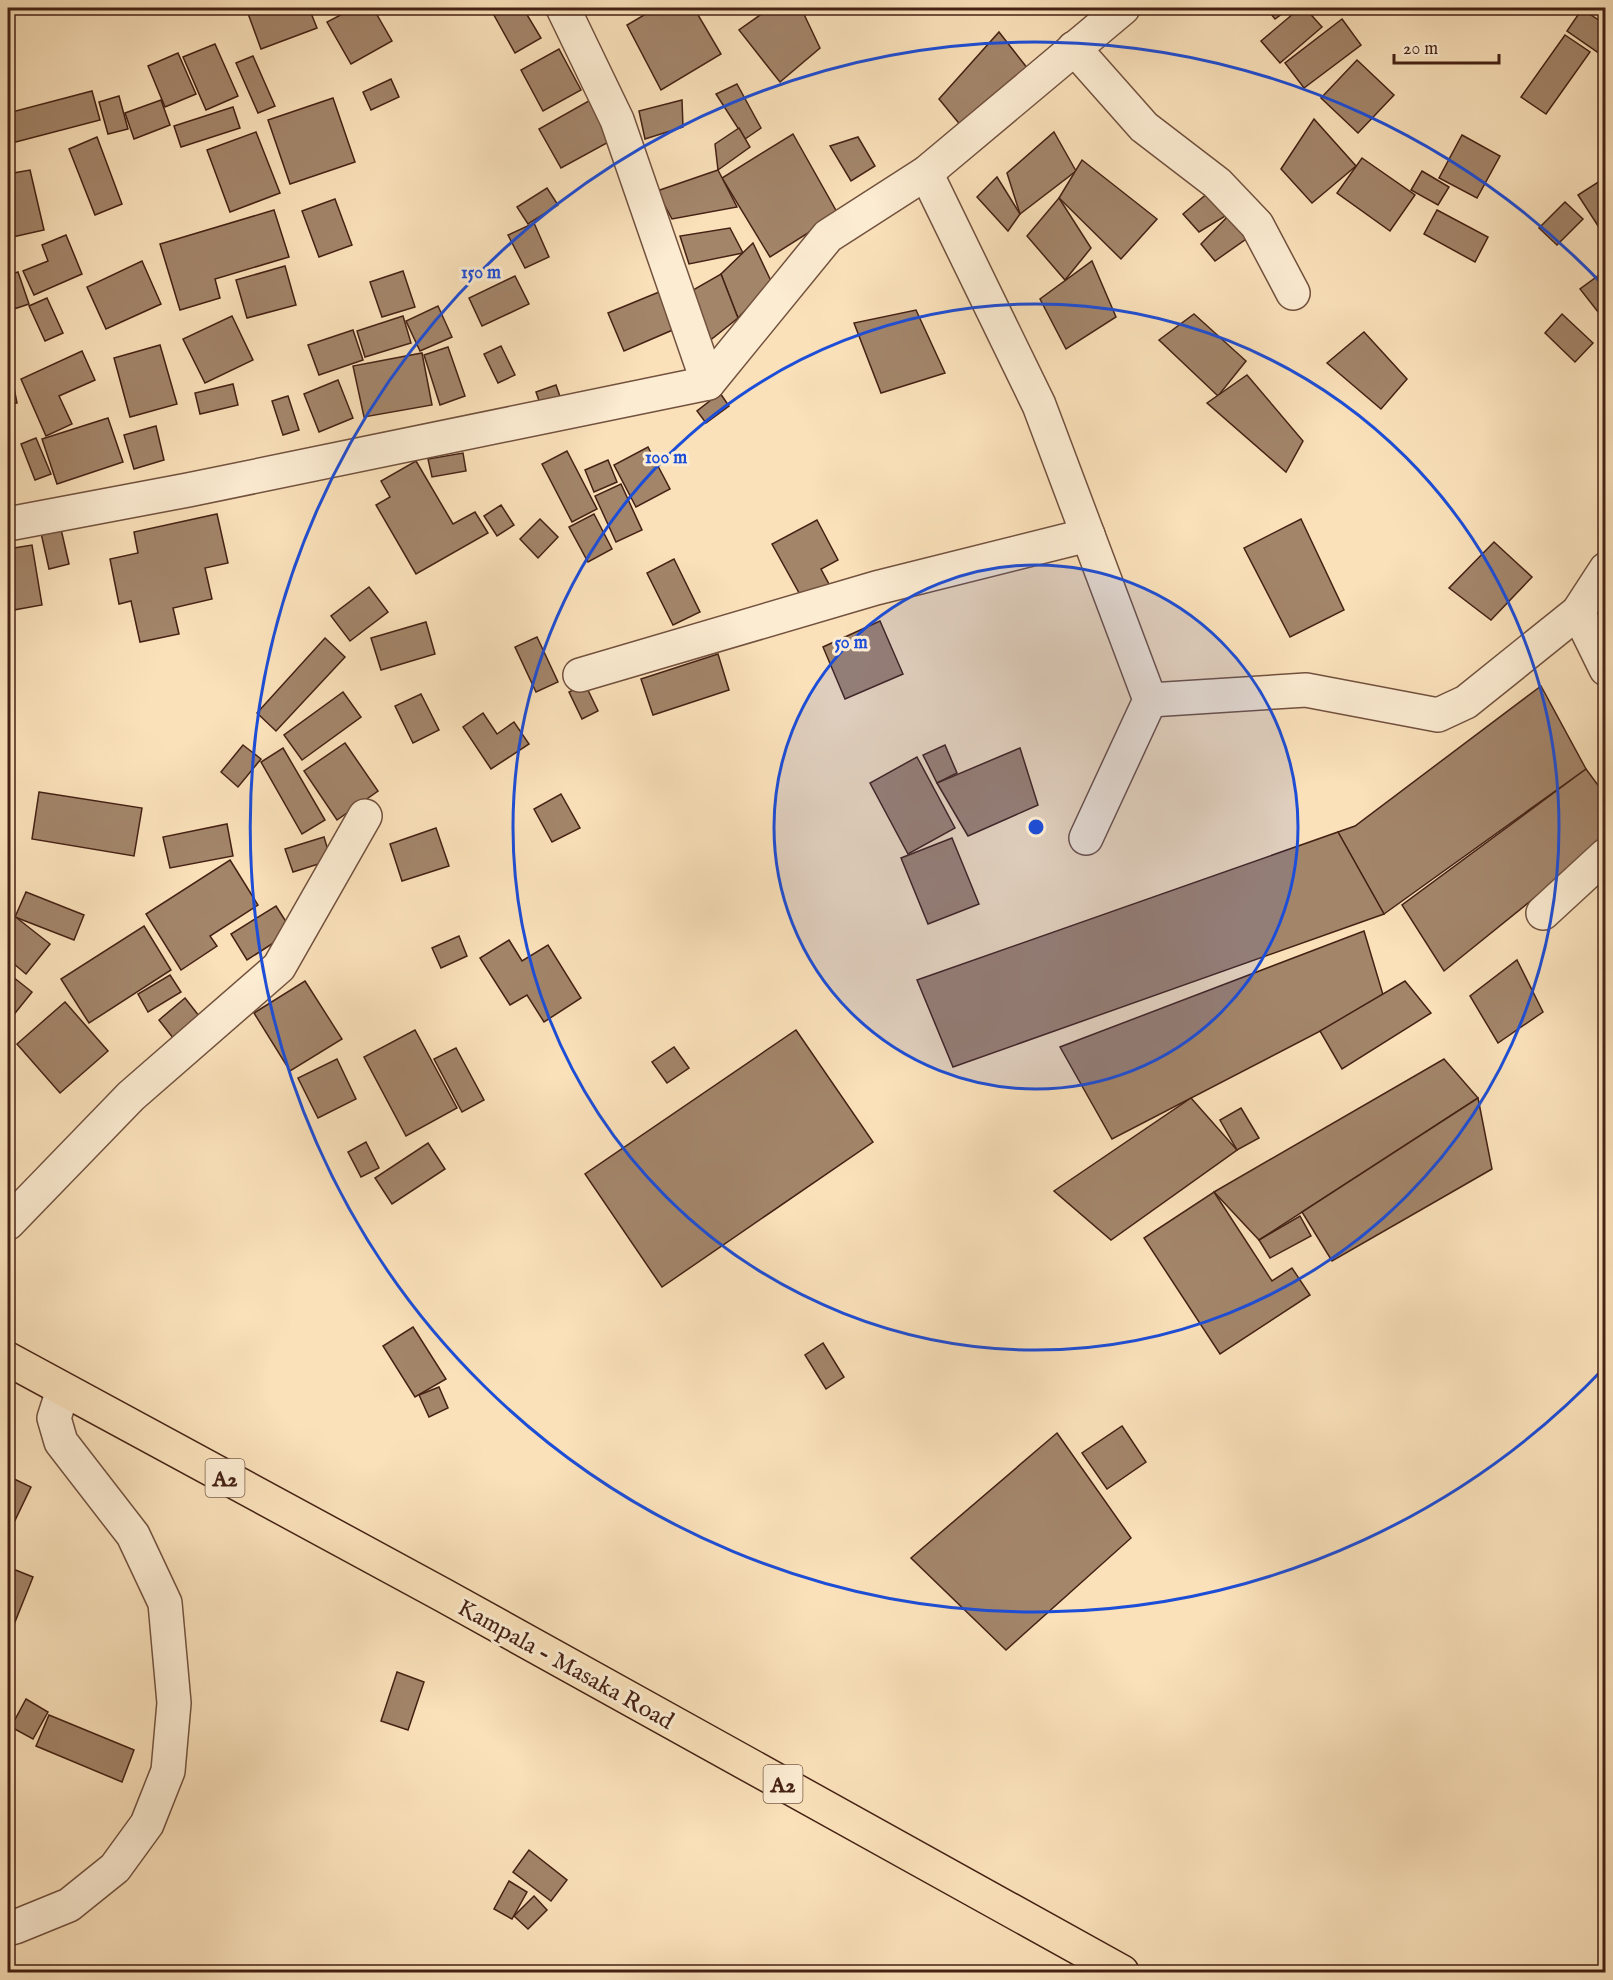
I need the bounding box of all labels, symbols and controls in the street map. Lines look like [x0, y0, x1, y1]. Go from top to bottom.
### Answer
scale bar [1394, 27, 1499, 65]
text: 20 m [1403, 38, 1438, 61]
text: 150 m [461, 262, 501, 285]
text: 100 m [645, 447, 687, 470]
text: 50 m [834, 632, 868, 655]
centre of rings [1026, 817, 1046, 837]
road number: A2 [206, 1459, 244, 1497]
street label: Kampala - Masaka Road [452, 1593, 679, 1738]
road number: A2 [764, 1765, 802, 1803]

